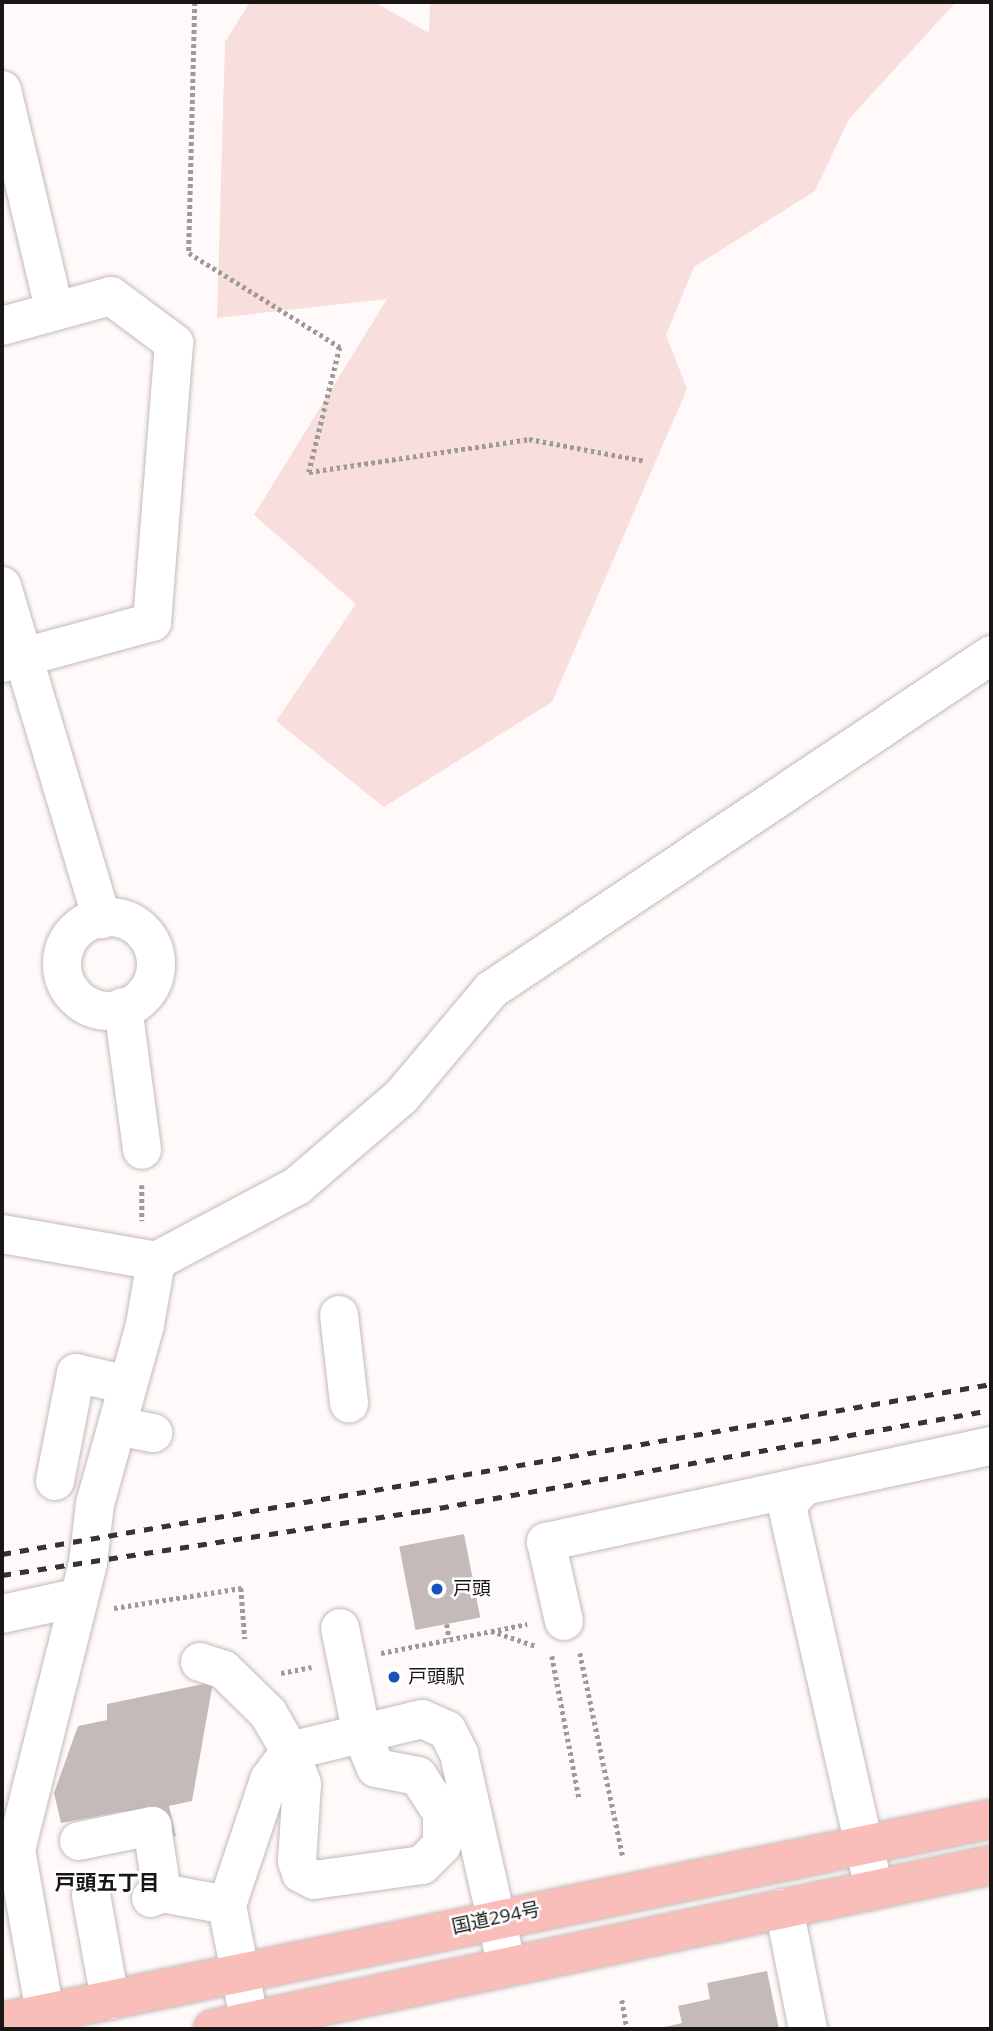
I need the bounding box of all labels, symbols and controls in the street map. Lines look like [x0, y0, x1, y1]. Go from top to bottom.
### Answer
place label: 戸頭 [453, 1578, 491, 1600]
marker: 戸頭 [427, 1579, 447, 1599]
place label: 戸頭駅 [408, 1666, 465, 1688]
marker: 戸頭駅 [386, 1669, 402, 1685]
district label: 戸頭五丁目 [55, 1869, 159, 1895]
street label: 国道294号 [450, 1898, 542, 1938]

